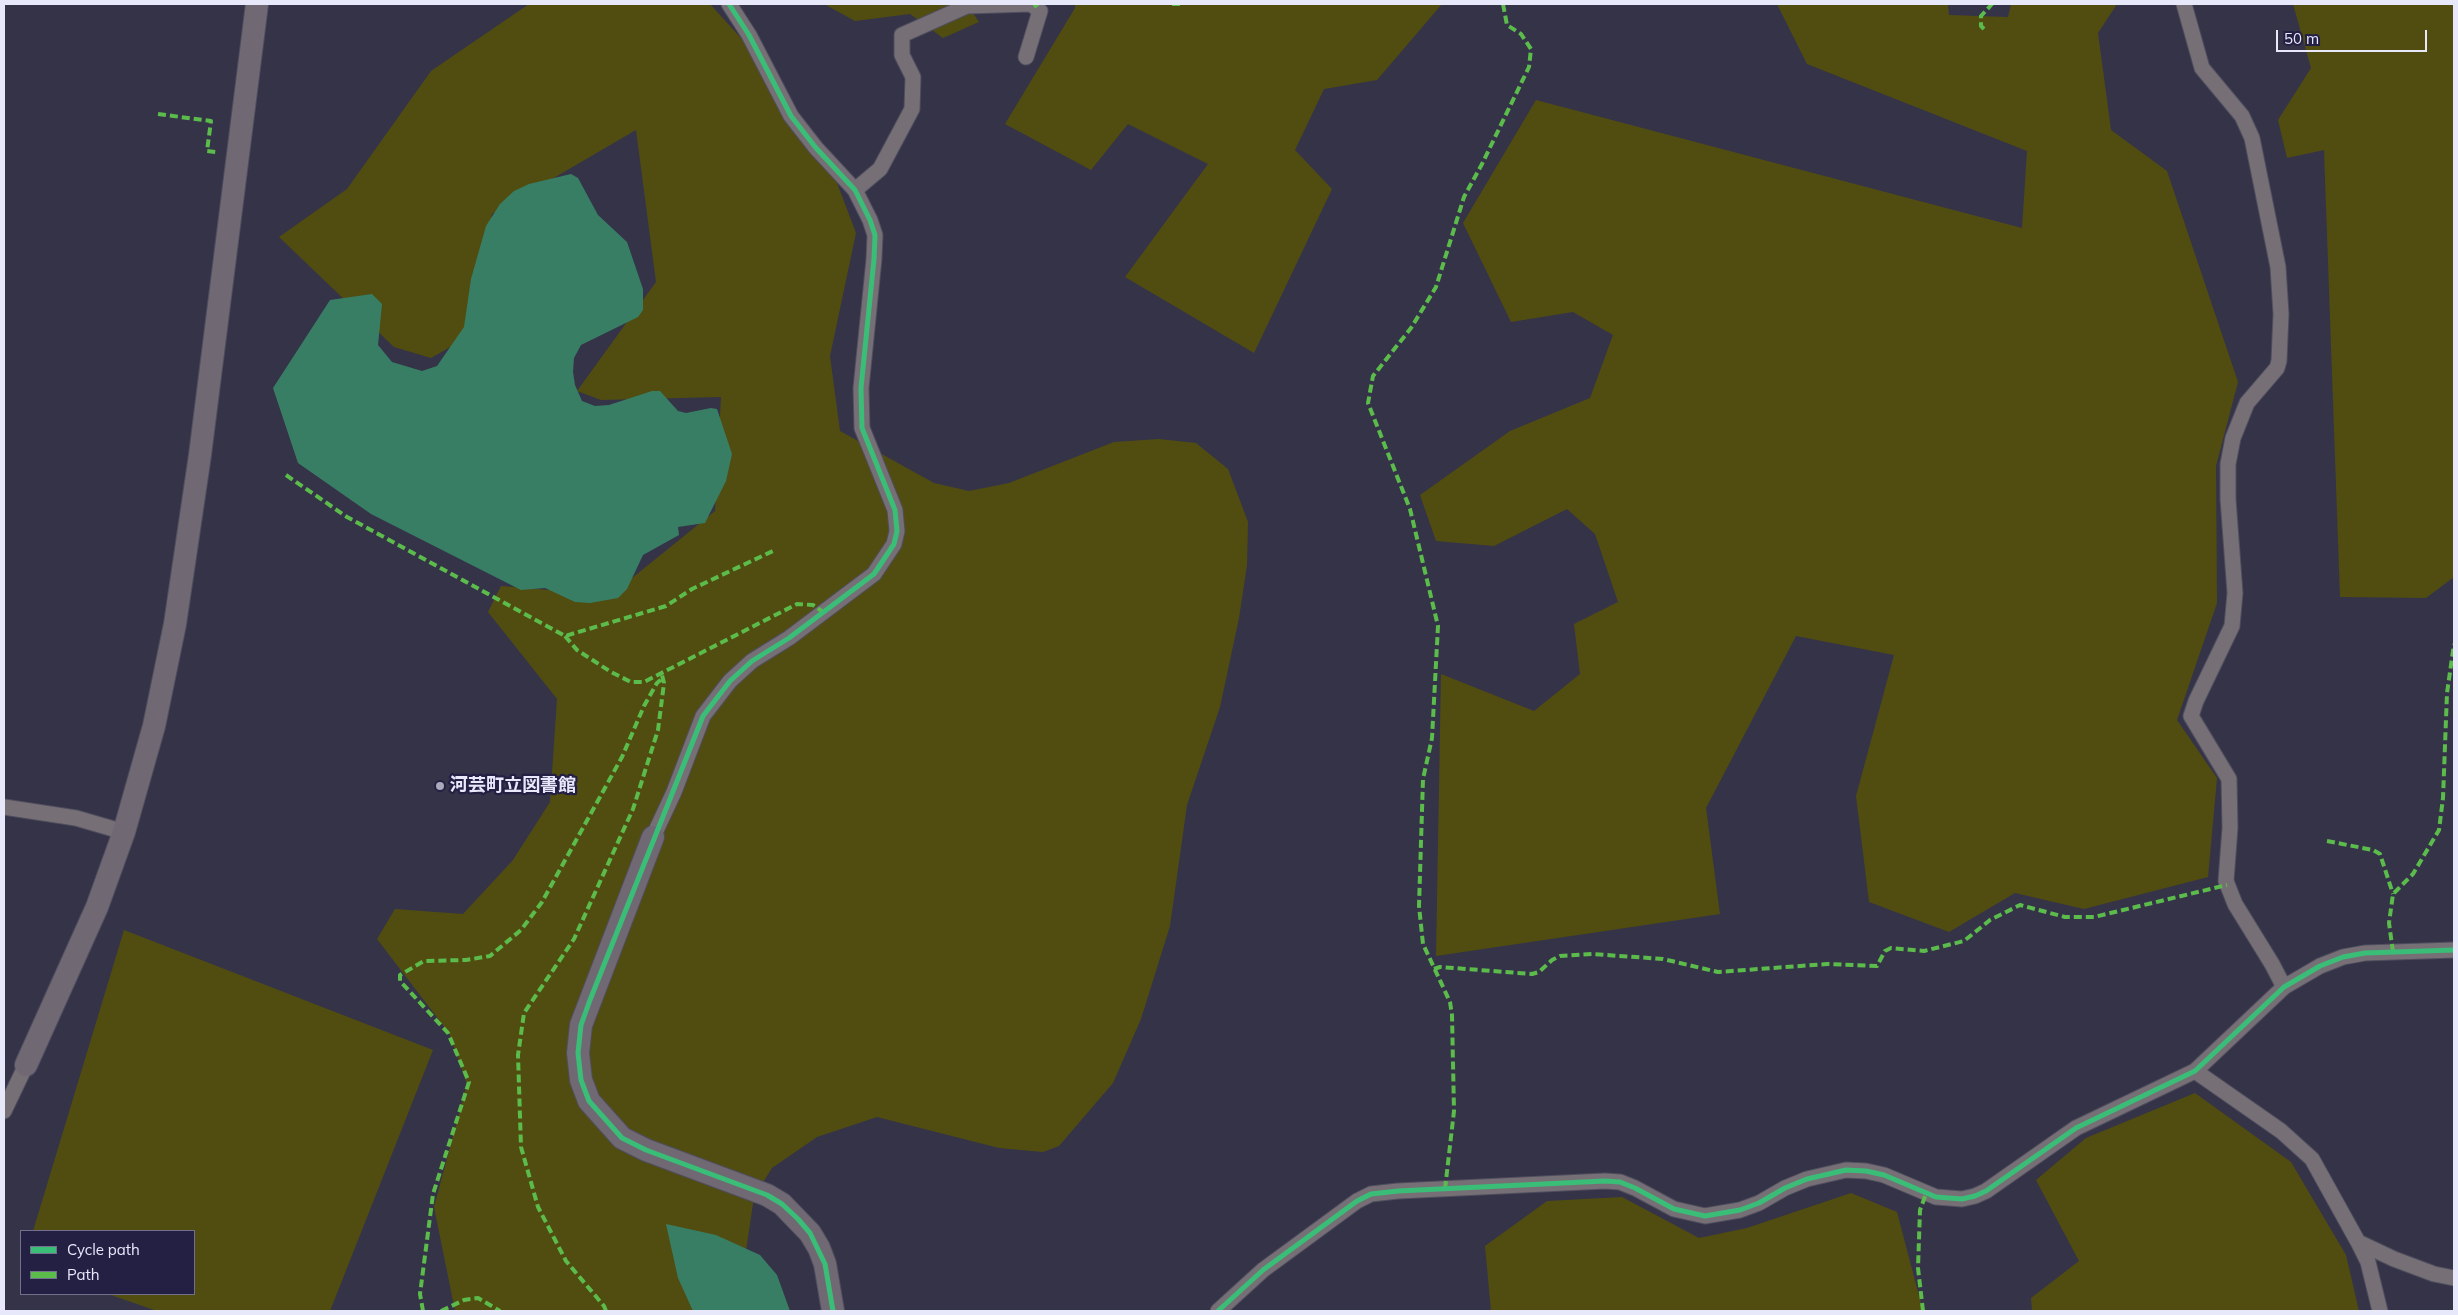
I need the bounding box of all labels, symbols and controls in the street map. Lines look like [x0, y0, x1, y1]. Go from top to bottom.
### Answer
scale bar [2278, 20, 2429, 52]
text: 50 m [2284, 29, 2319, 48]
place label: 河芸町立図書館 [450, 775, 576, 797]
marker: 河芸町立図書館 [434, 780, 446, 792]
legend [20, 1230, 195, 1295]
text: Cycle path [67, 1240, 140, 1259]
text: Path [67, 1265, 99, 1284]

